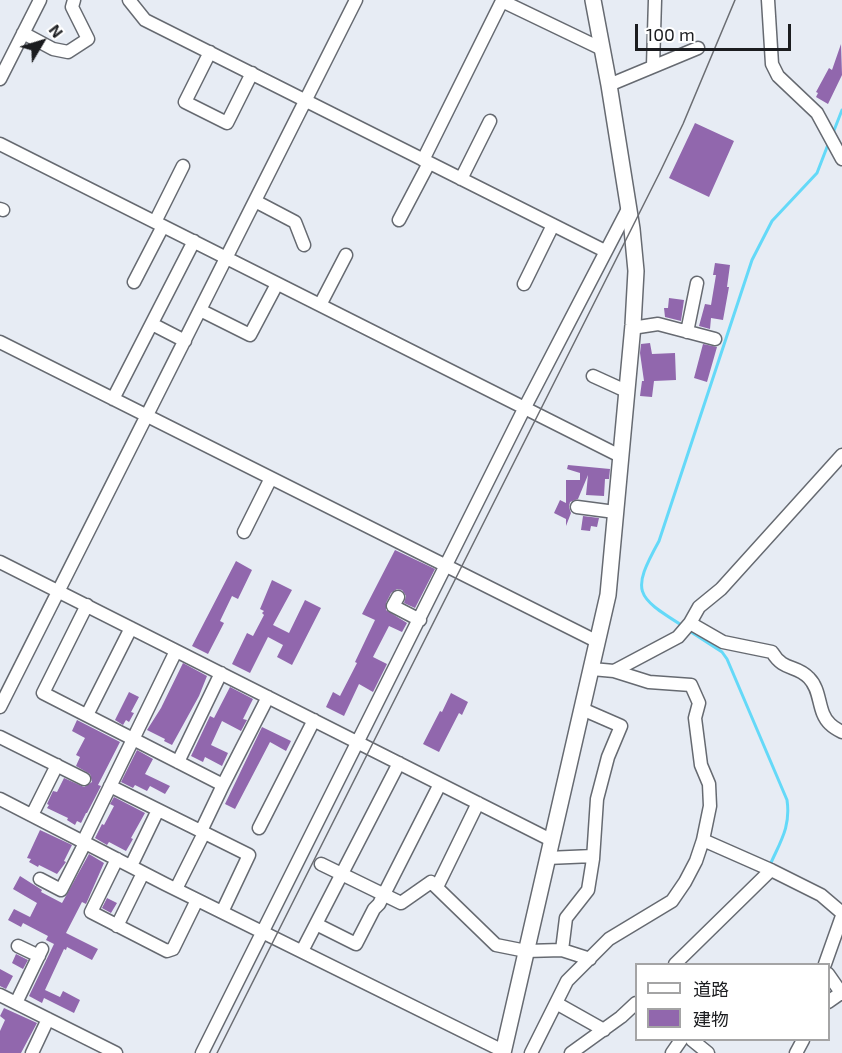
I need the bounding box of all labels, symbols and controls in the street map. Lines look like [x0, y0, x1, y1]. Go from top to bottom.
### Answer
north arrow [12, 12, 72, 72]
scale bar [638, 12, 794, 50]
text: N [46, 20, 68, 41]
text: 100 m [646, 23, 695, 45]
legend [635, 963, 830, 1041]
text: 道路 [693, 978, 729, 1000]
text: 建物 [693, 1008, 729, 1030]

